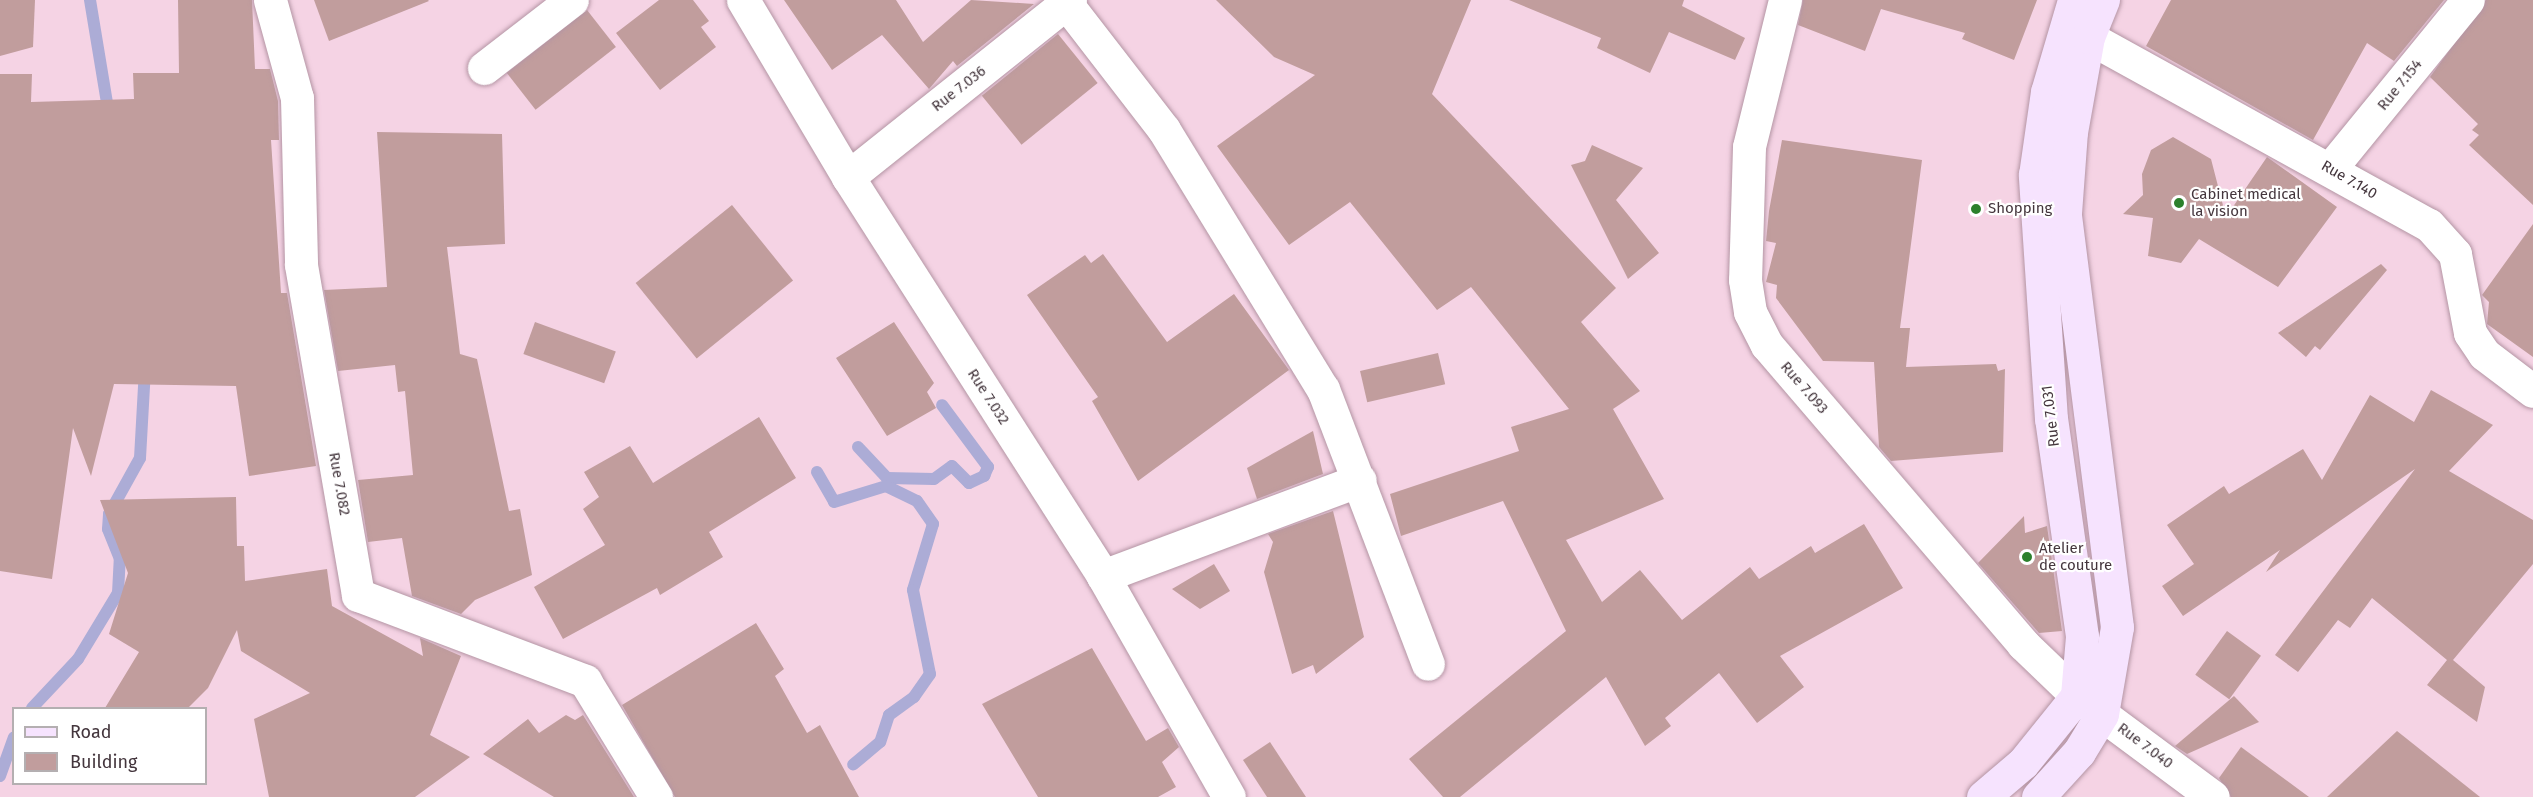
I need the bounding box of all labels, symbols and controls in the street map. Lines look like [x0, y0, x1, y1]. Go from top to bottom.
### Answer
street label: Rue 7.154 [2374, 56, 2426, 114]
street label: Rue 7.036 [928, 62, 990, 116]
street label: Rue 7.140 [2318, 157, 2380, 203]
place label: Cabinet medical la vision [2191, 185, 2301, 220]
marker: Cabinet medical la vision [2172, 196, 2186, 210]
place label: Shopping [1988, 200, 2052, 218]
marker: Shopping [1969, 202, 1983, 216]
street label: Rue 7.093 [1776, 358, 1832, 418]
street label: Rue 7.032 [963, 366, 1013, 428]
street label: Rue 7.031 [2038, 384, 2064, 448]
street label: Rue 7.082 [325, 451, 353, 517]
place label: Atelier de couture [2039, 539, 2112, 574]
marker: Atelier de couture [2020, 550, 2034, 564]
legend [12, 707, 207, 785]
street label: Rue 7.040 [2114, 719, 2176, 773]
text: Road [70, 721, 112, 743]
text: Building [70, 751, 137, 773]

